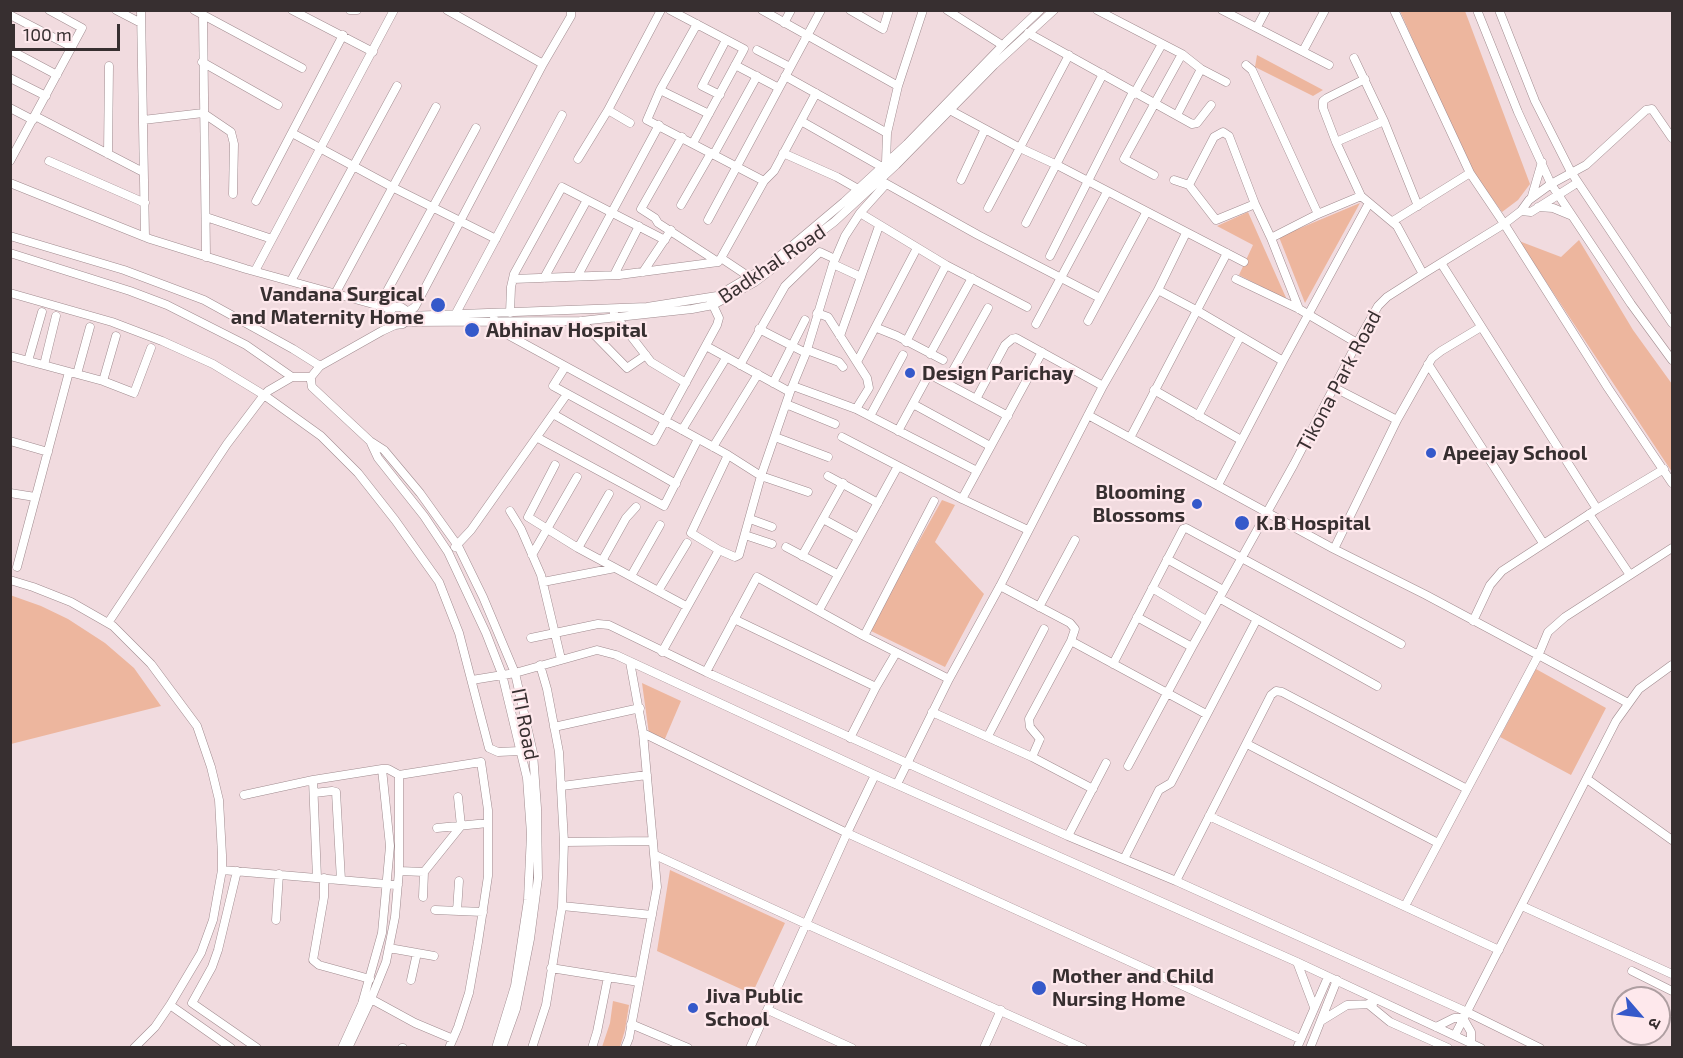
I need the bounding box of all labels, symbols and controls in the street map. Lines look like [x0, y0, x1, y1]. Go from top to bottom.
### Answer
scale bar [15, 12, 123, 50]
text: 100 m [23, 23, 72, 45]
street label: Badkhal Road [714, 219, 830, 309]
place label: Vandana Surgical and Maternity Home [231, 282, 424, 329]
marker: Vandana Surgical and Maternity Home [429, 296, 447, 314]
street label: Tikona Park Road [1292, 306, 1386, 456]
place label: Abhinav Hospital [486, 318, 647, 342]
marker: Abhinav Hospital [463, 321, 481, 339]
place label: Design Parichay [922, 361, 1074, 385]
marker: Design Parichay [903, 366, 917, 380]
place label: Apeejay School [1443, 441, 1587, 465]
marker: Apeejay School [1424, 446, 1438, 460]
place label: Blooming Blossoms [1093, 480, 1185, 527]
marker: Blooming Blossoms [1190, 497, 1204, 511]
place label: K.B Hospital [1256, 511, 1371, 535]
marker: K.B Hospital [1233, 514, 1251, 532]
street label: ITI Road [506, 686, 544, 762]
place label: Mother and Child Nursing Home [1052, 964, 1214, 1011]
marker: Mother and Child Nursing Home [1030, 979, 1048, 997]
place label: Jiva Public School [705, 984, 803, 1031]
north arrow [1611, 986, 1671, 1046]
marker: Jiva Public School [686, 1001, 700, 1015]
text: उ [1645, 1015, 1666, 1032]

